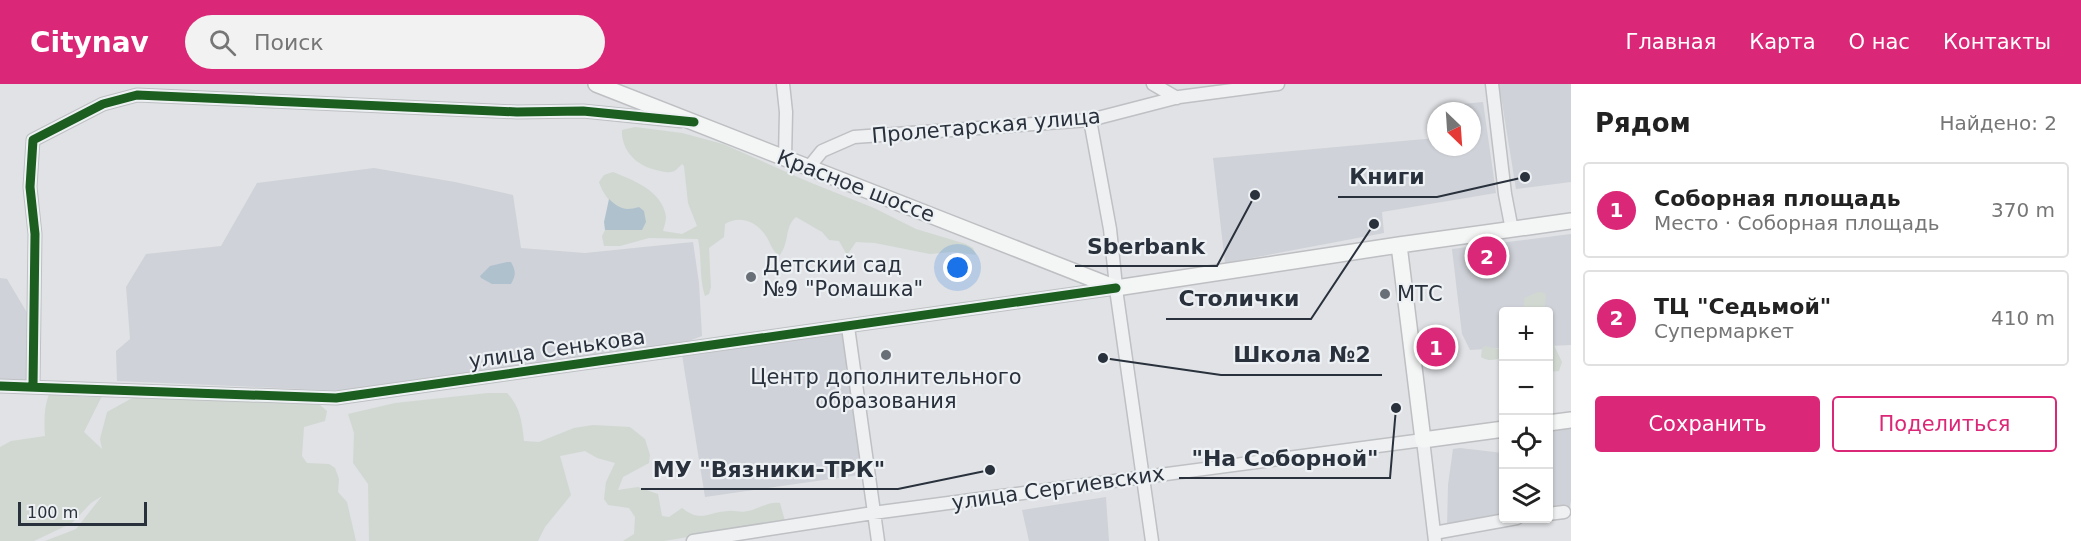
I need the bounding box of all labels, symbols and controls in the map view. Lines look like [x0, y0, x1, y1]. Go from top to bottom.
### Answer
search box [185, 15, 605, 69]
text: Citynav [30, 26, 149, 59]
icon: search [206, 26, 239, 59]
text: Поиск [254, 30, 324, 55]
text: Главная [1626, 30, 1716, 54]
text: Карта [1749, 30, 1816, 54]
text: О нас [1849, 30, 1910, 54]
text: Контакты [1943, 30, 2051, 54]
north arrow [1427, 102, 1481, 156]
street label: Пролетарская улица [870, 104, 1102, 148]
text: Рядом [1595, 108, 1691, 138]
text: Найдено: 2 [1939, 111, 2057, 135]
street label: Красное шоссе [774, 145, 938, 227]
callout: Книги [1338, 157, 1437, 197]
text: Книги [1349, 164, 1425, 189]
text: Соборная площадь [1654, 186, 1901, 211]
text: 1 [1610, 198, 1623, 222]
text: 370 m [1991, 198, 2055, 222]
text: Место · Соборная площадь [1654, 211, 1940, 235]
callout: Sberbank [1075, 226, 1217, 266]
text: Sberbank [1087, 234, 1206, 259]
pin: 2 [1468, 234, 1506, 279]
place label: Детский сад №9 "Ромашка" [763, 253, 923, 301]
your location [943, 253, 972, 282]
marker: Детский сад №9 "Ромашка" [744, 270, 758, 284]
callout: Столички [1166, 279, 1311, 319]
place label: МТС [1397, 282, 1443, 306]
text: Столички [1179, 286, 1300, 311]
marker: МТС [1378, 287, 1392, 301]
text: ТЦ "Седьмой" [1654, 294, 1831, 319]
text: 2 [1610, 306, 1623, 330]
text: 410 m [1991, 306, 2055, 330]
map controls [1499, 307, 1553, 523]
button: + [1499, 307, 1553, 361]
text: Супермаркет [1654, 319, 1794, 343]
pin: 1 [1416, 324, 1456, 370]
street label: улица Сенькова [467, 325, 647, 373]
callout: Школа №2 [1221, 335, 1382, 375]
text: Школа №2 [1233, 342, 1371, 367]
marker: Центр дополнительного образования [879, 348, 893, 362]
button: − [1499, 361, 1553, 415]
place label: Центр дополнительного образования [750, 365, 1022, 413]
button: Сохранить [1595, 396, 1820, 452]
button: Поделиться [1832, 396, 2057, 452]
button: locate [1499, 415, 1553, 469]
callout: "На Соборной" [1179, 438, 1390, 478]
text: "На Соборной" [1191, 446, 1379, 471]
callout: МУ "Вязники-ТРК" [641, 449, 898, 489]
text: МУ "Вязники-ТРК" [653, 457, 885, 482]
street label: улица Сергиевских [950, 461, 1166, 515]
button: layers [1499, 469, 1553, 523]
scale bar [18, 499, 147, 526]
text: 100 m [27, 503, 78, 522]

